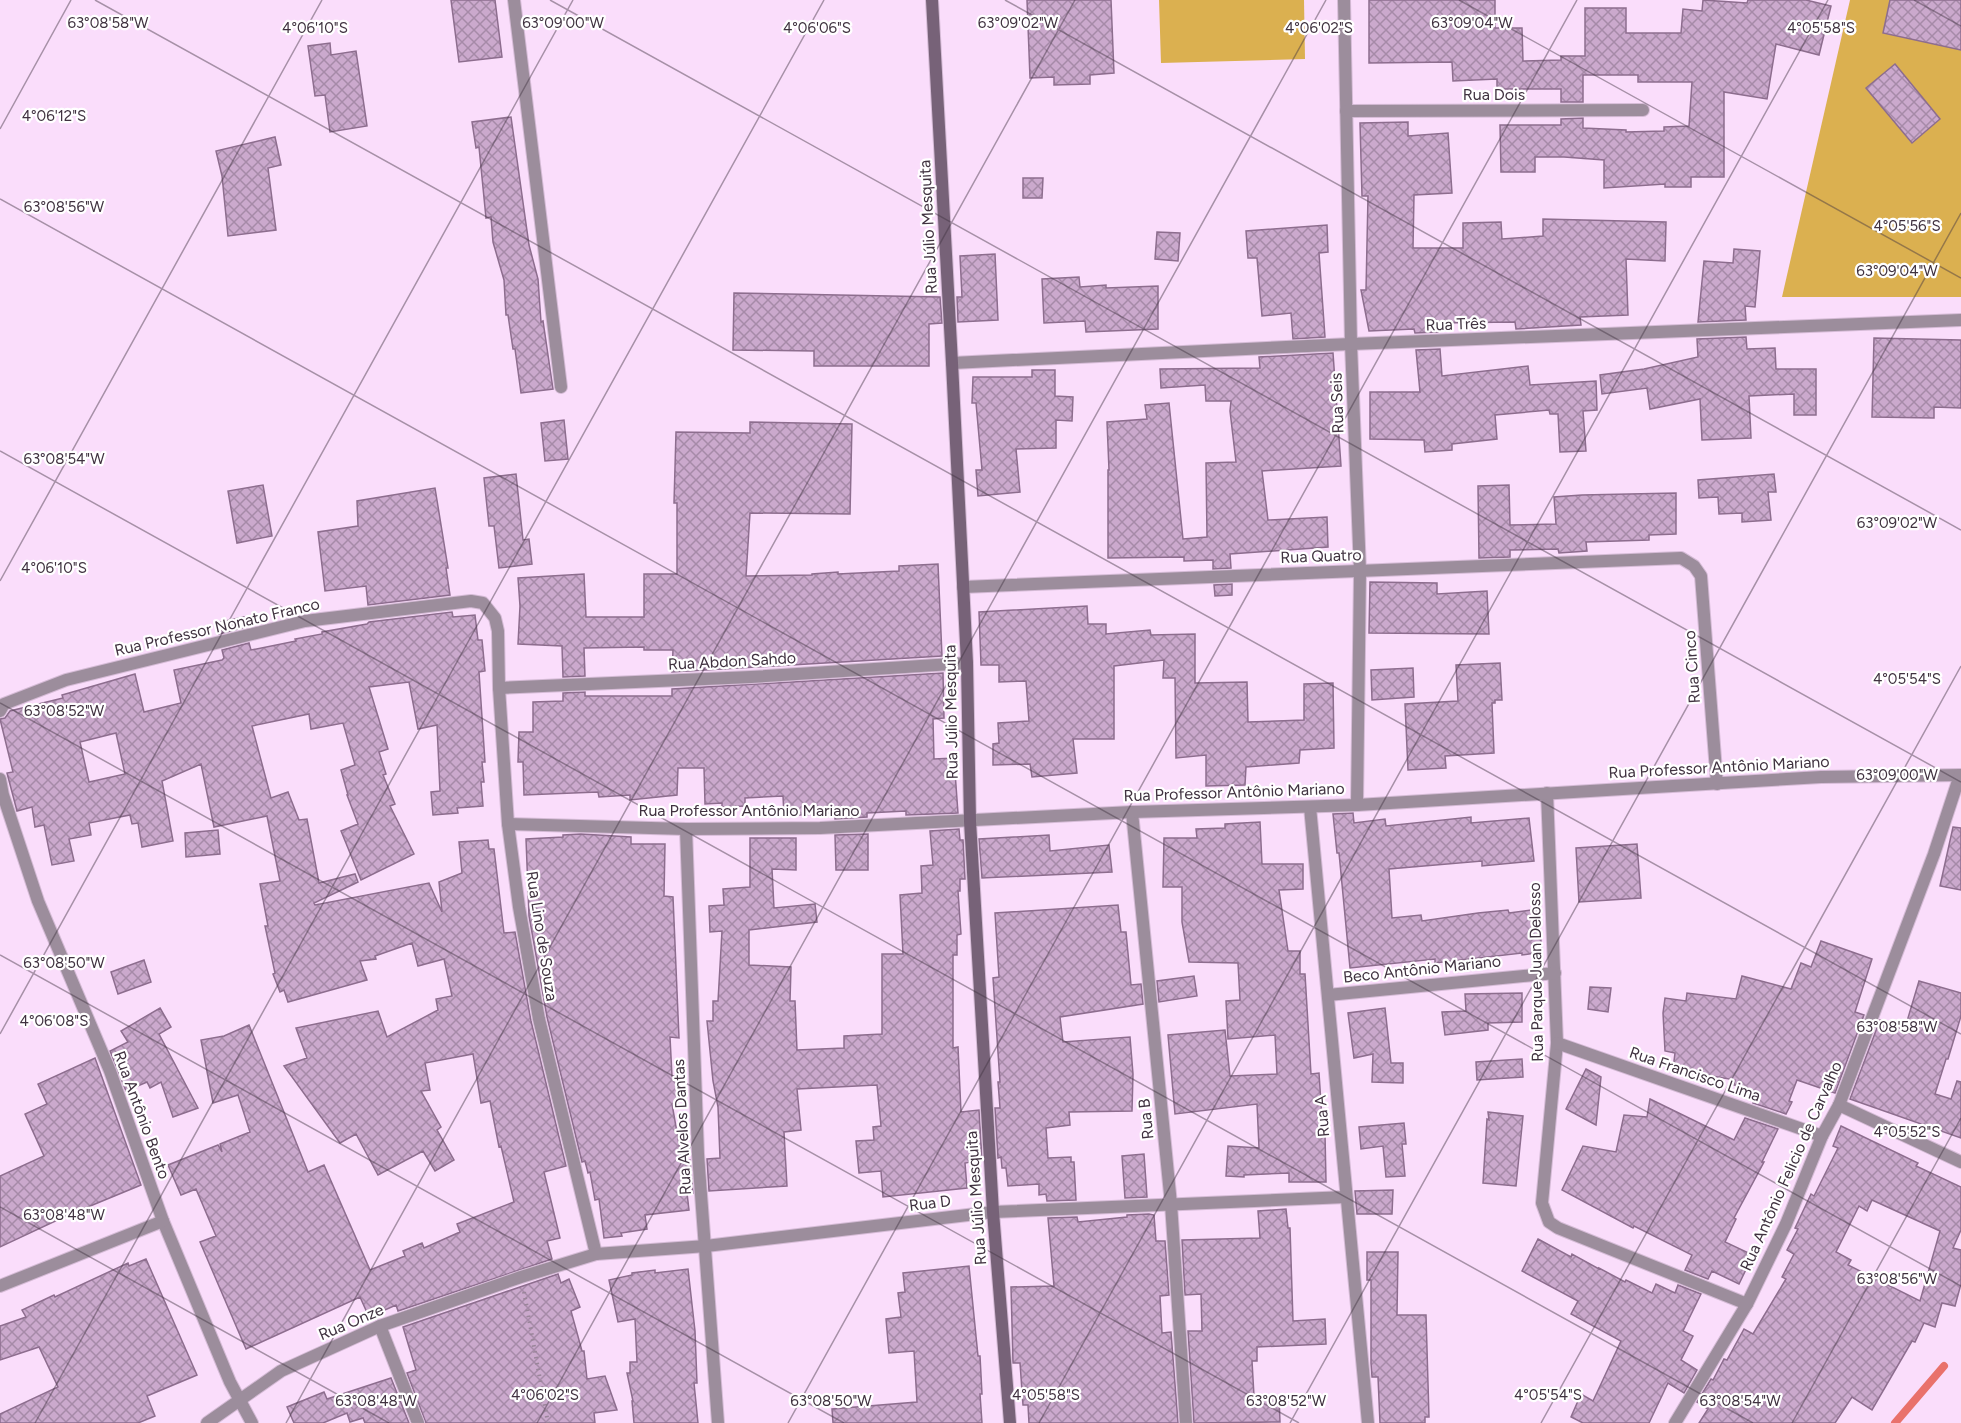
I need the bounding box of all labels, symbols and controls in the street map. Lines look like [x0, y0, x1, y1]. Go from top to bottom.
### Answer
text: 63°08'58"W [67, 14, 149, 32]
text: 63°09'00"W [522, 14, 604, 32]
text: 63°09'02"W [978, 14, 1059, 32]
text: 63°09'04"W [1431, 14, 1513, 32]
text: 4°06'10"S [282, 19, 348, 37]
text: 4°06'06"S [783, 19, 851, 37]
text: 4°06'02"S [1285, 19, 1353, 37]
text: 4°05'58"S [1787, 19, 1855, 37]
street label: Rua Dois [1463, 85, 1525, 104]
text: 4°06'12"S [22, 107, 86, 125]
street label: Rua Júlio Mesquita [915, 159, 941, 295]
text: 63°08'56"W [24, 198, 105, 216]
text: 4°05'56"S [1873, 217, 1941, 235]
text: 63°09'04"W [1856, 262, 1938, 280]
street label: Rua Três [1425, 313, 1487, 335]
street label: Rua Seis [1326, 372, 1348, 434]
text: 63°08'54"W [23, 450, 105, 468]
text: 63°09'02"W [1857, 514, 1938, 532]
street label: Rua Quatro [1280, 545, 1362, 567]
text: 4°06'10"S [21, 559, 87, 577]
street label: Rua Professor Nonato Franco [113, 594, 321, 660]
street label: Rua Cinco [1680, 630, 1704, 704]
street label: Rua Júlio Mesquita [940, 645, 962, 779]
street label: Rua Abdon Sahdo [667, 648, 797, 674]
text: 4°05'54"S [1873, 670, 1941, 688]
text: 63°08'52"W [24, 702, 105, 720]
street label: Rua Professor Antônio Mariano [1608, 752, 1830, 782]
text: 63°09'00"W [1856, 766, 1938, 784]
street label: Rua Professor Antônio Mariano [1123, 779, 1345, 805]
street label: Rua Professor Antônio Mariano [638, 801, 860, 820]
street label: Rua Lino de Souza [522, 870, 562, 1002]
street label: Rua Parque Juan Delosso [1525, 882, 1547, 1062]
street label: Beco Antônio Mariano [1342, 951, 1502, 987]
text: 63°08'50"W [23, 954, 105, 972]
text: 4°06'08"S [20, 1012, 88, 1030]
text: 63°08'58"W [1856, 1018, 1938, 1036]
street label: Rua Francisco Lima [1627, 1043, 1763, 1105]
street label: Rua Antônio Bento [110, 1048, 174, 1182]
street label: Rua Alvelos Dantas [669, 1058, 695, 1196]
street label: Rua Antônio Felicio de Carvalho [1736, 1058, 1846, 1274]
street label: Rua A [1311, 1094, 1333, 1138]
street label: Rua B [1134, 1097, 1158, 1140]
text: 4°05'52"S [1873, 1123, 1941, 1141]
street label: Rua Júlio Mesquita [962, 1130, 990, 1266]
street label: Rua D [908, 1191, 952, 1215]
text: 63°08'48"W [23, 1206, 105, 1224]
text: 63°08'56"W [1857, 1270, 1938, 1288]
street label: Rua Onze [316, 1300, 387, 1344]
text: 4°06'02"S [511, 1386, 579, 1404]
text: 4°05'58"S [1012, 1386, 1080, 1404]
text: 4°05'54"S [1514, 1386, 1582, 1404]
text: 63°08'48"W [335, 1392, 417, 1410]
text: 63°08'50"W [790, 1392, 872, 1410]
text: 63°08'52"W [1246, 1392, 1327, 1410]
text: 63°08'54"W [1699, 1392, 1781, 1410]

